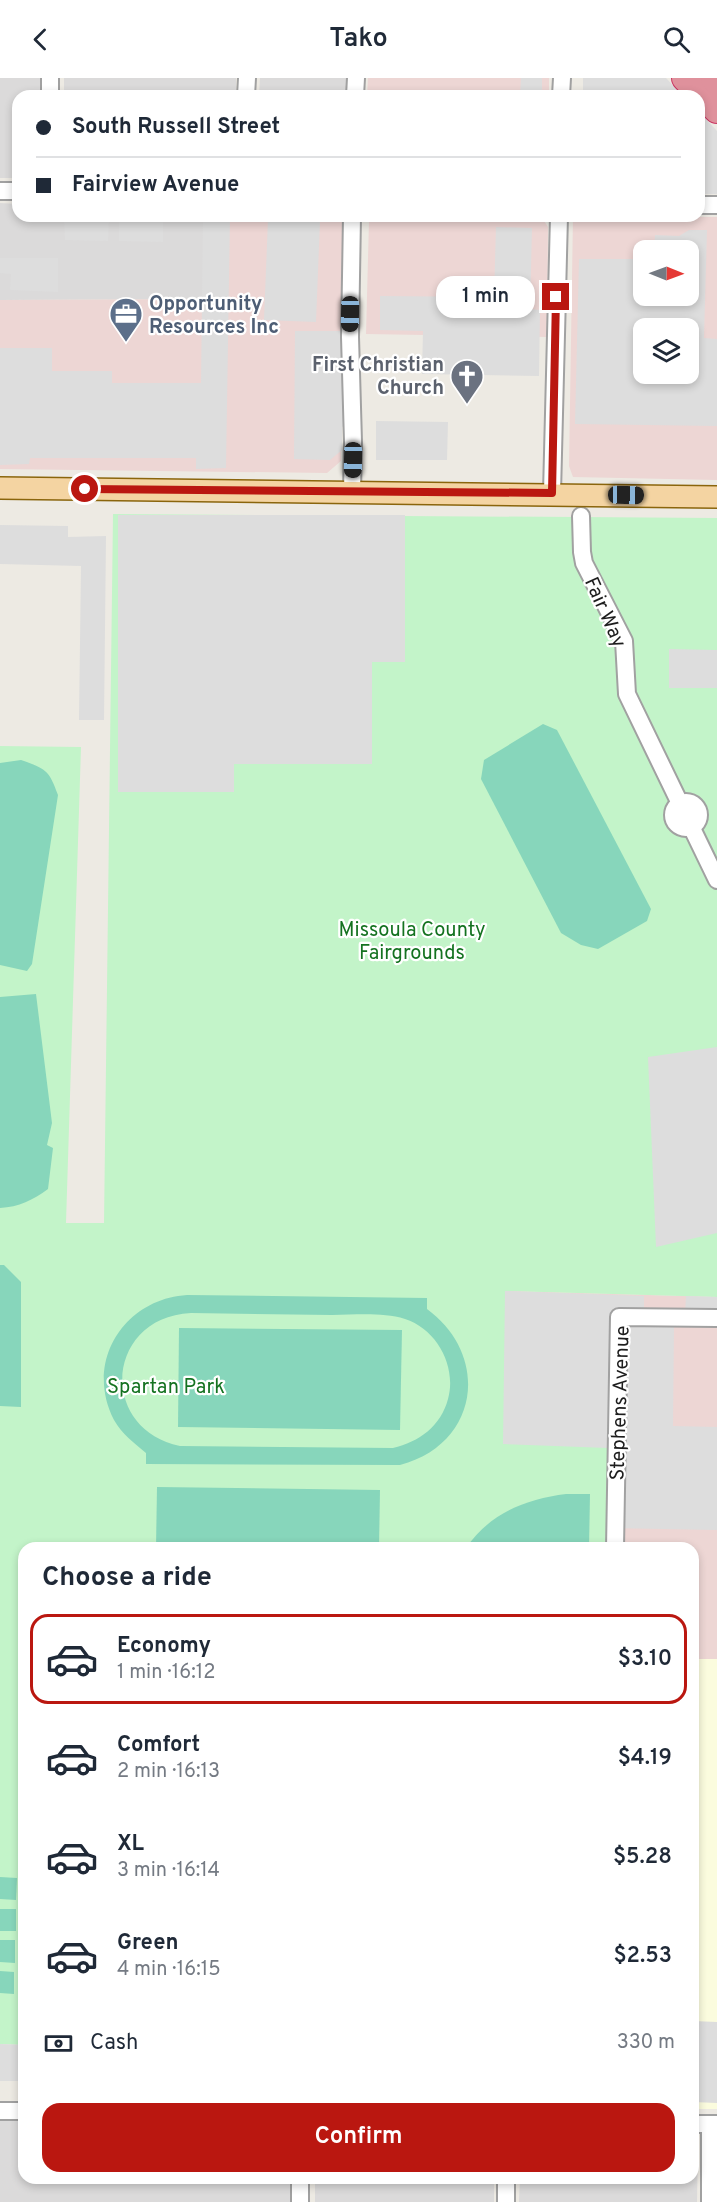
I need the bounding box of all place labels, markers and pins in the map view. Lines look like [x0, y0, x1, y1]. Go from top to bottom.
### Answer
place label: Opportunity Resources Inc [149, 292, 279, 341]
office icon: Opportunity Resources Inc [108, 296, 144, 343]
place label: First Christian Church [312, 353, 444, 402]
church icon: First Christian Church [449, 358, 485, 405]

